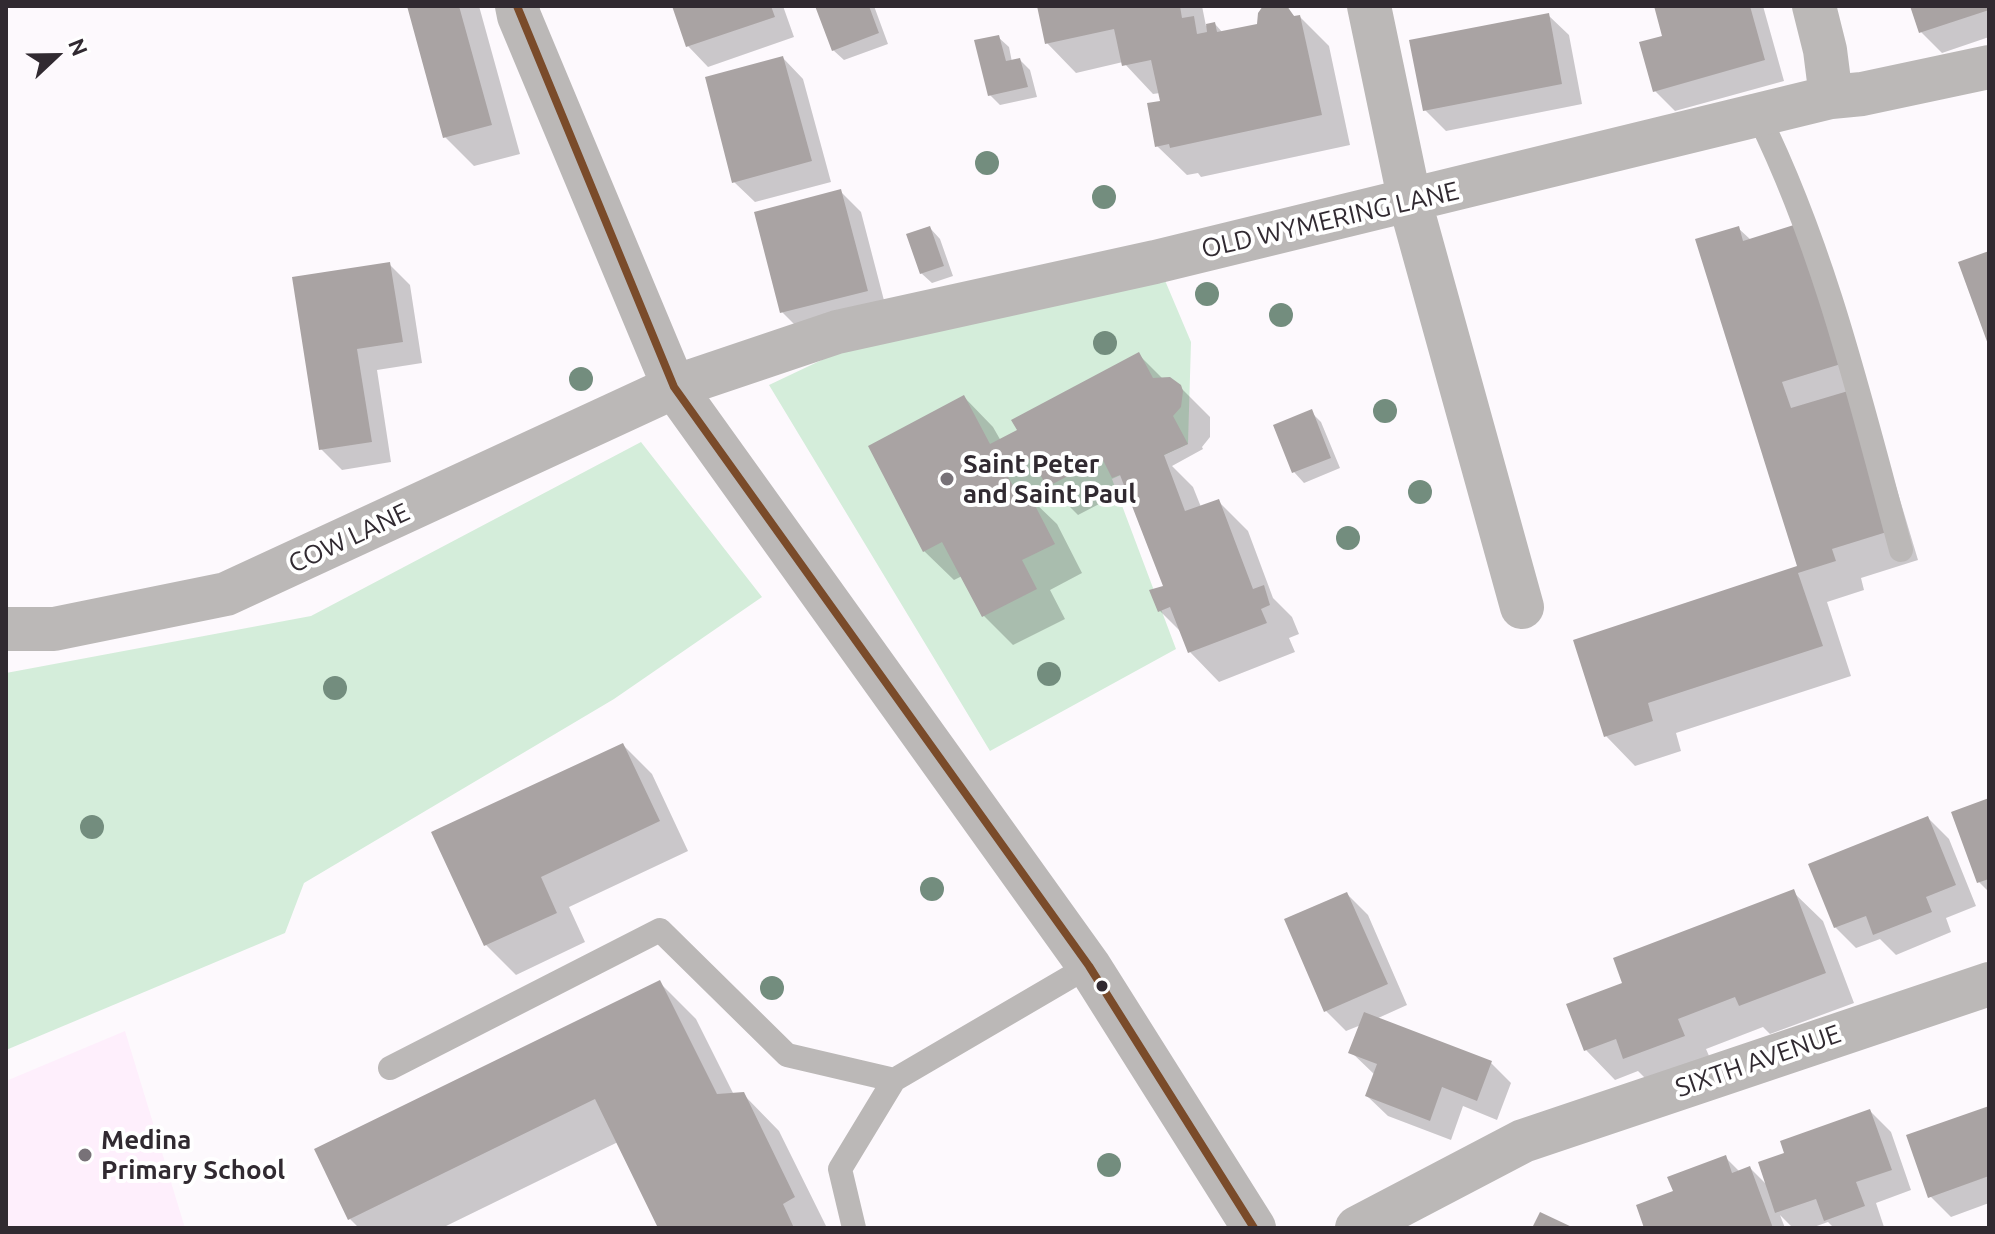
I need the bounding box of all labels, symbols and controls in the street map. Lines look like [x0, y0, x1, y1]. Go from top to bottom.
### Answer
north arrow [16, 16, 96, 96]
text: N [64, 35, 93, 59]
street label: OLD WYMERING LANE [1198, 175, 1462, 265]
place label: Saint Peter and Saint Paul [963, 448, 1136, 510]
marker: Saint Peter and Saint Paul [938, 470, 956, 488]
street label: COW LANE [284, 496, 414, 580]
unlabelled marker [1094, 978, 1110, 994]
street label: SIXTH AVENUE [1671, 1018, 1845, 1104]
place label: Medina Primary School [101, 1124, 285, 1186]
marker: Medina Primary School [76, 1146, 94, 1164]

